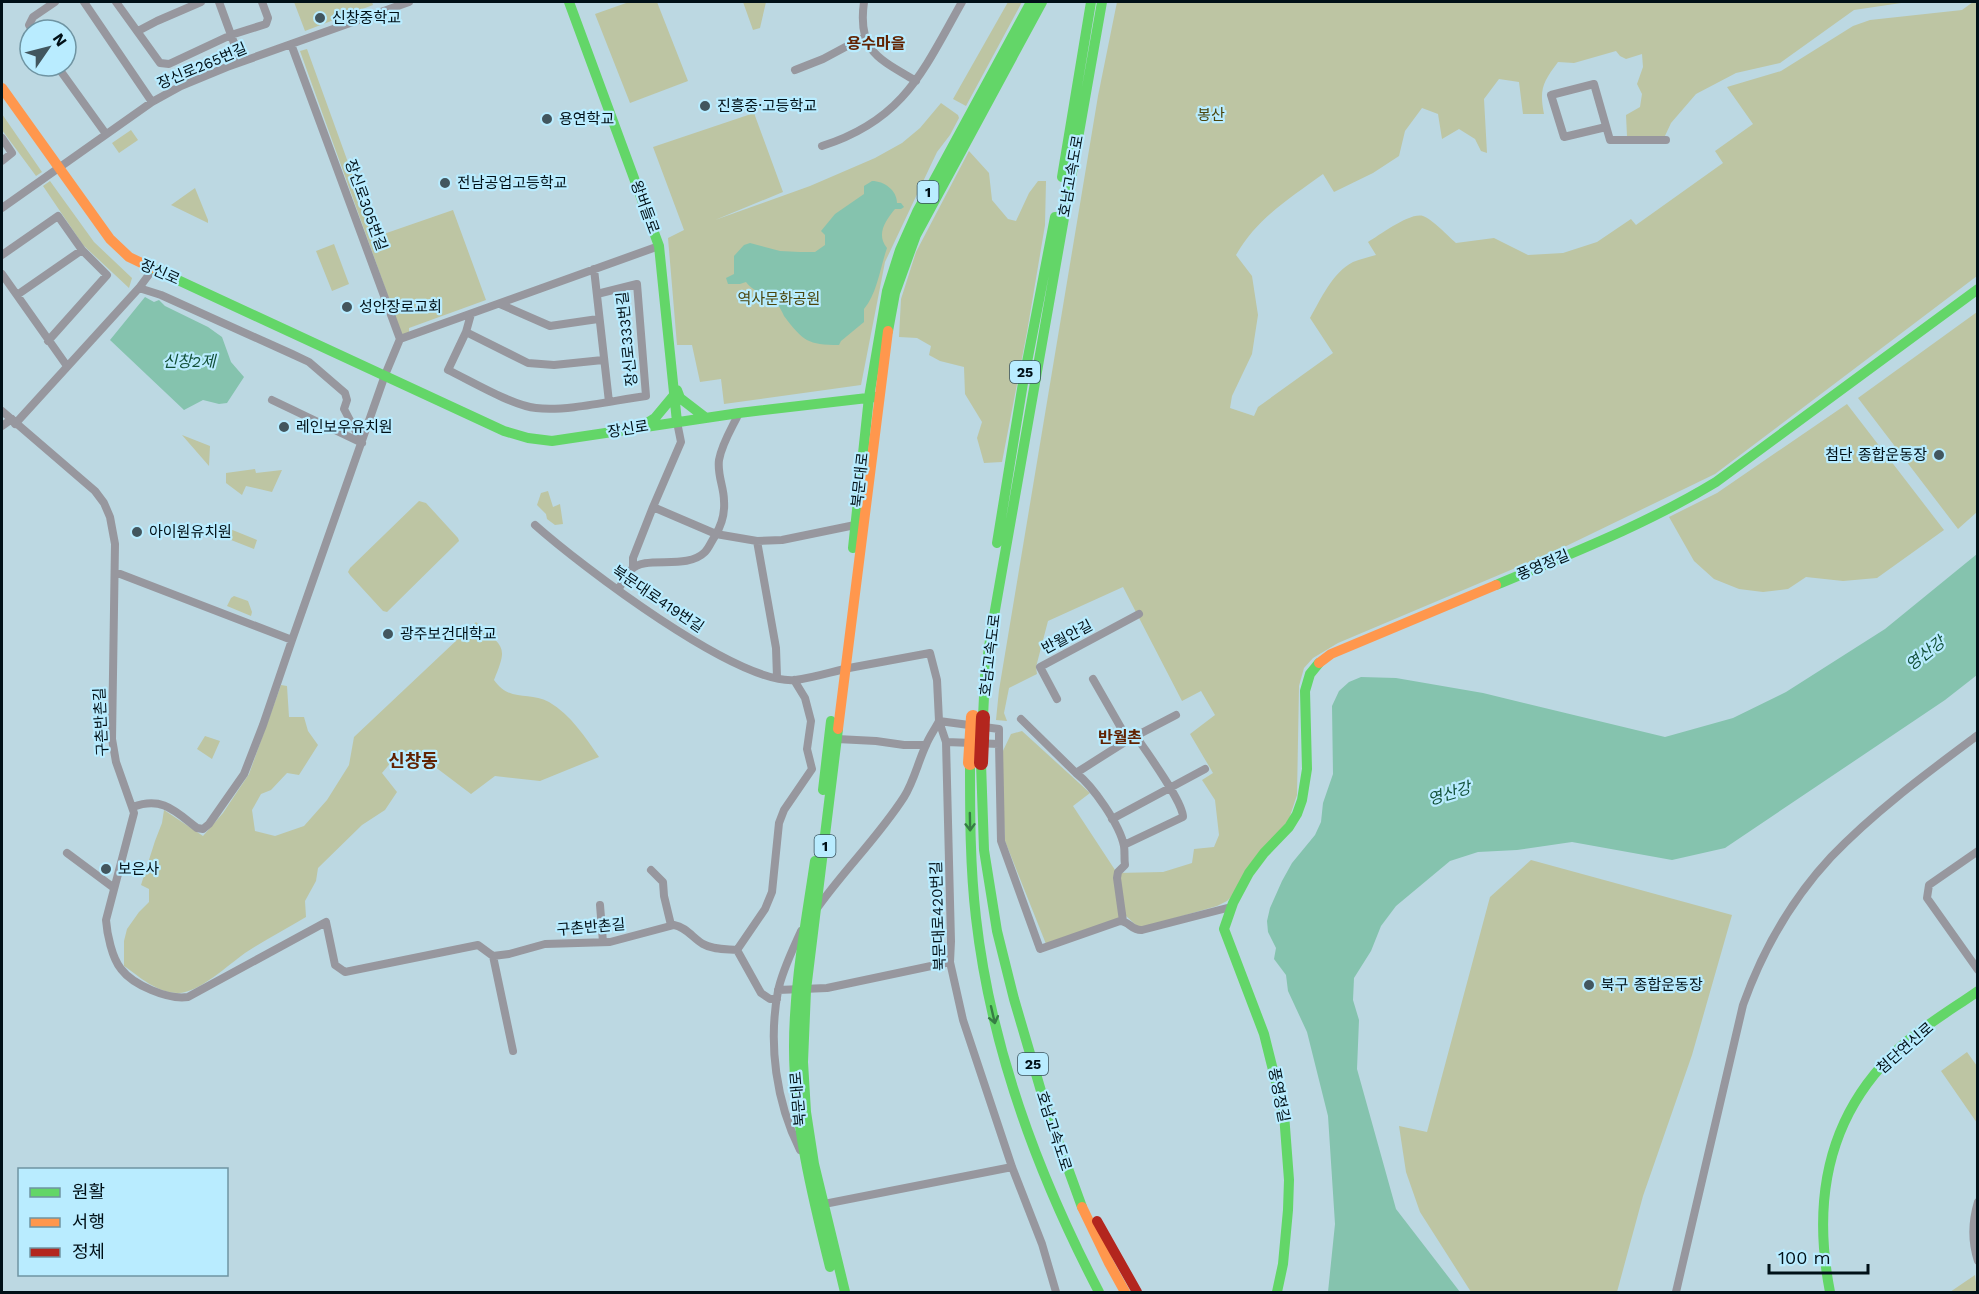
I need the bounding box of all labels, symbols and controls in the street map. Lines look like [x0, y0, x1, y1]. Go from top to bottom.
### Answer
place label: 신창중학교 [332, 9, 401, 27]
marker: 신창중학교 [313, 11, 327, 25]
north arrow [18, 18, 78, 78]
text: N [49, 29, 71, 50]
district label: 용수마을 [847, 34, 906, 53]
street label: 장신로265번길 [154, 39, 250, 93]
place label: 진흥중·고등학교 [717, 97, 817, 115]
marker: 진흥중·고등학교 [698, 99, 712, 113]
park label: 봉산 [1197, 106, 1225, 124]
place label: 용연학교 [559, 110, 614, 128]
marker: 용연학교 [540, 112, 554, 126]
street label: 호남고속도로 [1055, 134, 1087, 218]
street label: 장신로305번길 [341, 157, 391, 253]
place label: 전남공업고등학교 [457, 174, 567, 192]
marker: 전남공업고등학교 [438, 176, 452, 190]
street label: 왕버들로 [627, 178, 663, 236]
road number: 1 [918, 181, 938, 203]
street label: 장신로 [137, 255, 183, 289]
park label: 역사문화공원 [738, 290, 820, 308]
street label: 장신로333번길 [613, 291, 641, 387]
place label: 성안장로교회 [359, 298, 442, 316]
marker: 성안장로교회 [340, 300, 354, 314]
water label: 신창2제 [162, 352, 218, 371]
road number: 25 [1010, 361, 1040, 383]
street label: 장신로 [606, 417, 650, 441]
place label: 레인보우유치원 [296, 418, 393, 436]
marker: 레인보우유치원 [277, 420, 291, 434]
place label: 첨단 종합운동장 [1825, 446, 1927, 464]
marker: 첨단 종합운동장 [1932, 448, 1946, 462]
street label: 북문대로 [848, 452, 872, 508]
place label: 아이원유치원 [149, 523, 232, 541]
marker: 아이원유치원 [130, 525, 144, 539]
street label: 풍영정길 [1514, 546, 1572, 584]
street label: 북문대로419번길 [609, 562, 707, 636]
street label: 호남고속도로 [976, 613, 1004, 697]
street label: 반월안길 [1038, 616, 1096, 658]
place label: 광주보건대학교 [400, 625, 497, 643]
marker: 광주보건대학교 [381, 627, 395, 641]
water label: 영산강 [1902, 631, 1950, 674]
street label: 구촌반촌길 [90, 687, 112, 757]
district label: 반월촌 [1098, 728, 1142, 747]
district label: 신창동 [388, 750, 438, 771]
water label: 영산강 [1425, 777, 1475, 809]
one-way arrow [964, 811, 976, 831]
road number: 1 [814, 835, 836, 857]
place label: 보은사 [118, 860, 160, 878]
street label: 북문대로420번길 [927, 861, 949, 971]
marker: 보은사 [99, 862, 113, 876]
street label: 구촌반촌길 [556, 915, 626, 939]
place label: 북구 종합운동장 [1601, 976, 1703, 994]
marker: 북구 종합운동장 [1582, 978, 1596, 992]
one-way arrow [987, 1005, 999, 1024]
street label: 첨단연신로 [1873, 1019, 1937, 1077]
road number: 25 [1018, 1053, 1048, 1075]
street label: 풍영정길 [1265, 1066, 1293, 1124]
street label: 북문대로 [787, 1071, 809, 1127]
street label: 호남고속도로 [1033, 1089, 1075, 1173]
legend [18, 1168, 228, 1276]
text: 원활 [72, 1181, 105, 1202]
text: 서행 [72, 1211, 105, 1232]
scale bar [1769, 1237, 1868, 1275]
text: 정체 [72, 1241, 105, 1262]
text: 100 m [1778, 1247, 1831, 1268]

